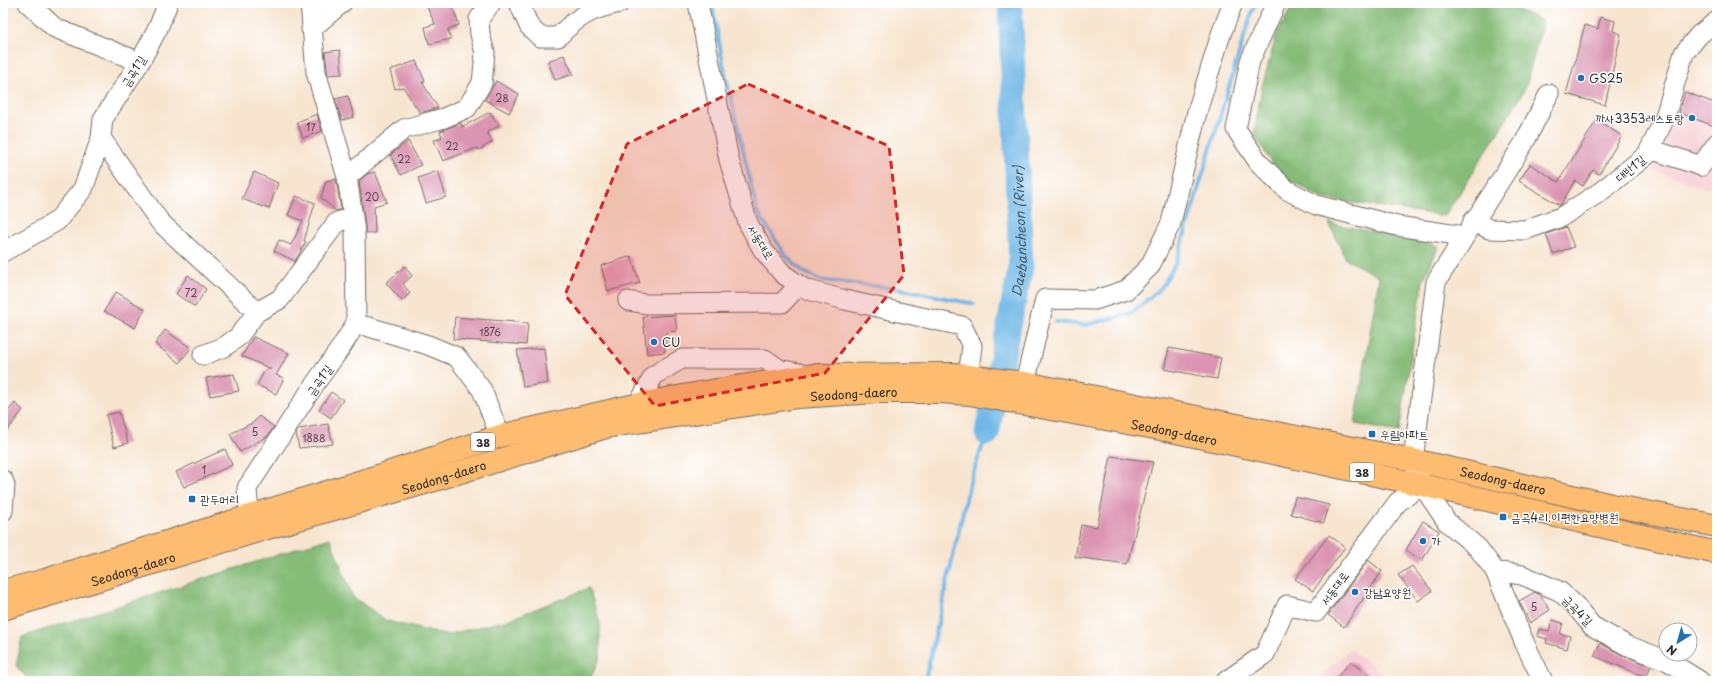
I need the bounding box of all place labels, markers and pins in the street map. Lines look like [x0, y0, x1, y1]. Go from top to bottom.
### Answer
place label: GS25 [1589, 69, 1623, 87]
marker: GS25 [1576, 73, 1586, 83]
place label: 까사3353레스토랑 [1595, 109, 1684, 127]
marker: 까사3353레스토랑 [1687, 113, 1697, 123]
place label: CU [662, 333, 680, 351]
marker: CU [649, 337, 659, 347]
place label: 우림아파트 [1380, 425, 1428, 443]
marker: 우림아파트 [1367, 429, 1377, 439]
place label: 관두머리 [200, 490, 239, 508]
marker: 관두머리 [187, 494, 197, 504]
place label: 금곡4리.이편한요양병원 [1511, 508, 1619, 526]
marker: 금곡4리.이편한요양병원 [1498, 512, 1508, 522]
place label: 가 [1431, 532, 1441, 550]
marker: 가 [1418, 536, 1428, 546]
place label: 강남요양원 [1363, 583, 1411, 601]
marker: 강남요양원 [1350, 587, 1360, 597]

